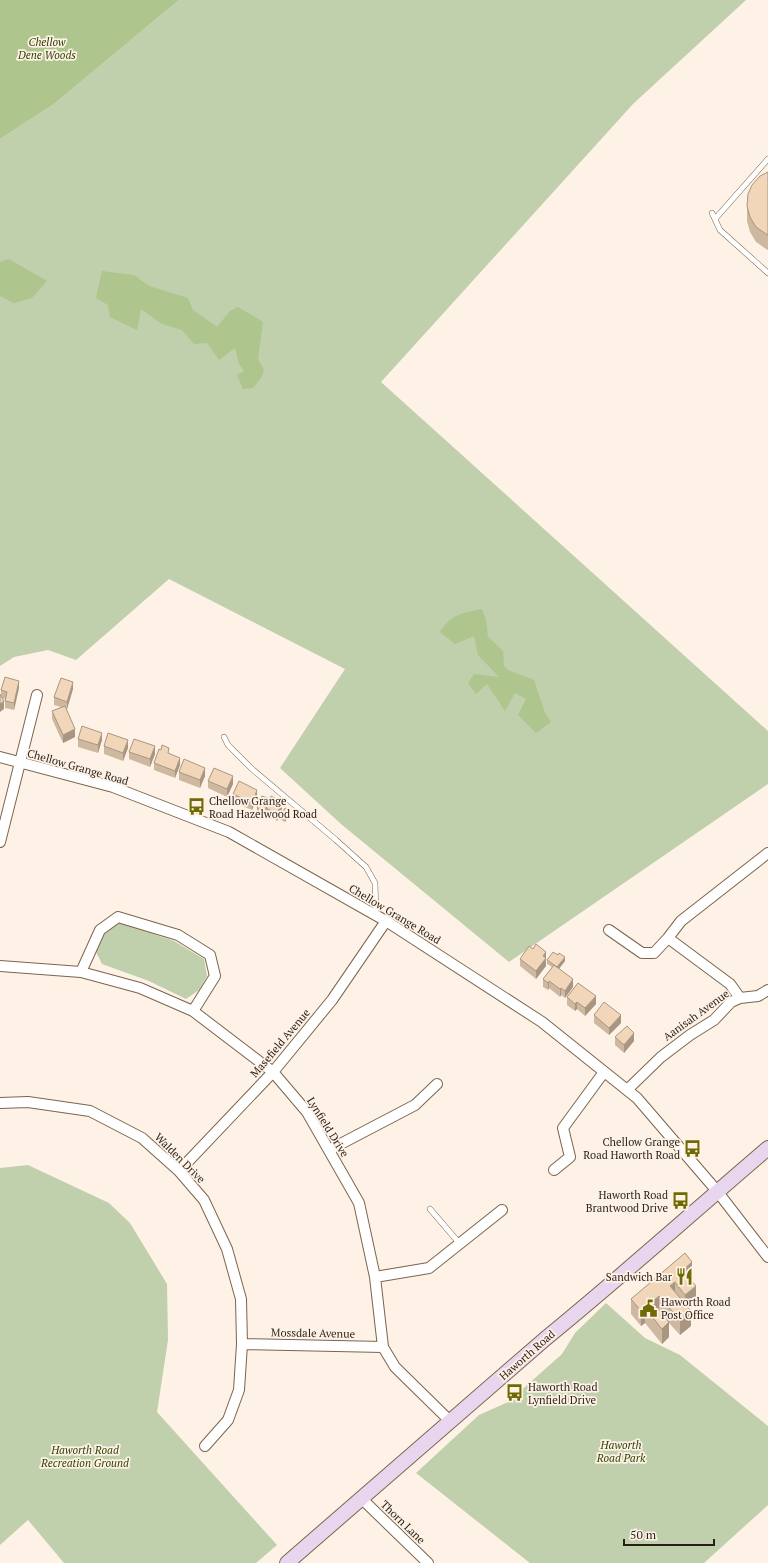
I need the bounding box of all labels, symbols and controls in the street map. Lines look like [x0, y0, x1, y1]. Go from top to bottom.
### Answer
park label: Chellow Dene Woods [17, 35, 76, 62]
street label: Chellow Grange Road [26, 746, 130, 788]
place label: Chellow Grange Road Hazelwood Road [209, 794, 317, 821]
bus stop icon: Chellow Grange Road Hazelwood Road [186, 797, 206, 817]
street label: Chellow Grange Road [347, 881, 443, 947]
street label: Aanisah Avenue [660, 986, 732, 1044]
street label: Masefield Avenue [247, 1005, 313, 1080]
street label: Lynfield Drive [304, 1094, 352, 1160]
street label: Walden Drive [152, 1130, 208, 1186]
place label: Chellow Grange Road Haworth Road [583, 1135, 680, 1162]
bus stop icon: Chellow Grange Road Haworth Road [683, 1138, 703, 1158]
place label: Haworth Road Brantwood Drive [586, 1188, 668, 1215]
bus stop icon: Haworth Road Brantwood Drive [671, 1191, 691, 1211]
restaurant icon: Sandwich Bar [675, 1267, 695, 1287]
place label: Sandwich Bar [606, 1270, 673, 1284]
place label: Haworth Road Post Office [661, 1295, 731, 1322]
public building icon: Haworth Road Post Office [638, 1298, 658, 1318]
street label: Mossdale Avenue [271, 1325, 356, 1341]
street label: Haworth Road [496, 1327, 558, 1383]
place label: Haworth Road Lynfield Drive [528, 1380, 598, 1407]
bus stop icon: Haworth Road Lynfield Drive [505, 1383, 525, 1403]
park label: Haworth Road Park [596, 1438, 646, 1465]
park label: Haworth Road Recreation Ground [40, 1443, 129, 1470]
street label: Thorn Lane [378, 1497, 428, 1547]
scale bar [624, 1521, 714, 1547]
text: 50 m [630, 1527, 657, 1542]

